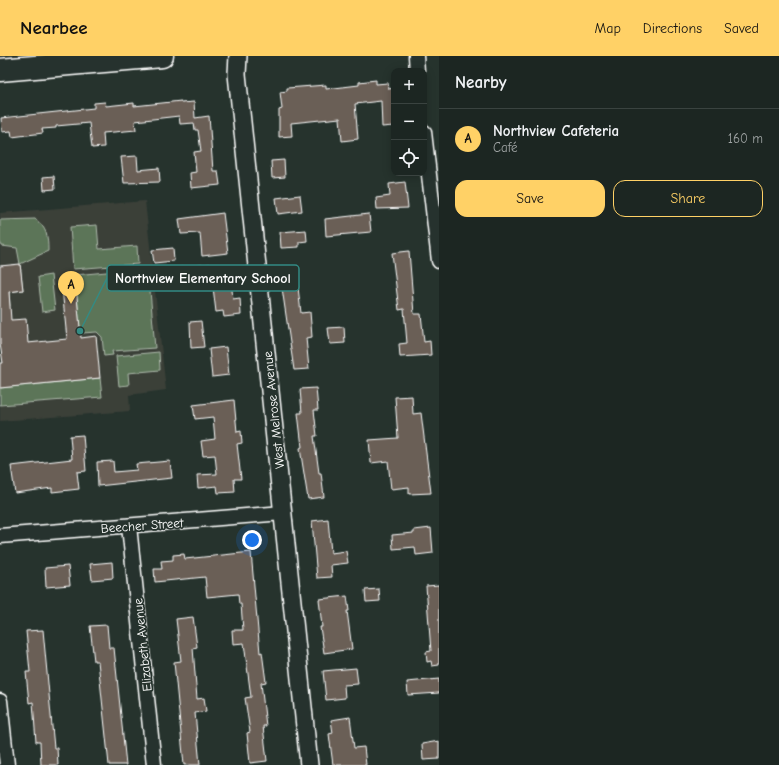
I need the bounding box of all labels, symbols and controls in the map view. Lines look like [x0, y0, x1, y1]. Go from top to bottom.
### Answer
text: Nearbee [20, 17, 88, 39]
text: Map [594, 20, 621, 37]
text: Directions [643, 20, 702, 37]
text: Saved [724, 20, 759, 37]
map controls [391, 68, 427, 176]
button: + [391, 68, 427, 104]
text: Nearby [455, 73, 506, 92]
button: − [391, 104, 427, 140]
text: Northview Cafeteria [493, 122, 619, 140]
text: A [464, 131, 472, 146]
text: 160 m [728, 131, 763, 146]
button: locate [391, 140, 427, 176]
text: Café [493, 140, 517, 155]
button: Save [455, 180, 605, 217]
button: Share [613, 180, 763, 217]
callout: Northview Elementary School [107, 265, 299, 291]
text: Northview Elementary School [115, 270, 291, 287]
pin: A [58, 271, 84, 304]
street label: West Melrose Avenue [260, 350, 287, 469]
street label: Beecher Street [100, 515, 185, 536]
your location [242, 530, 262, 550]
street label: Elizabeth Avenue [130, 597, 155, 692]

